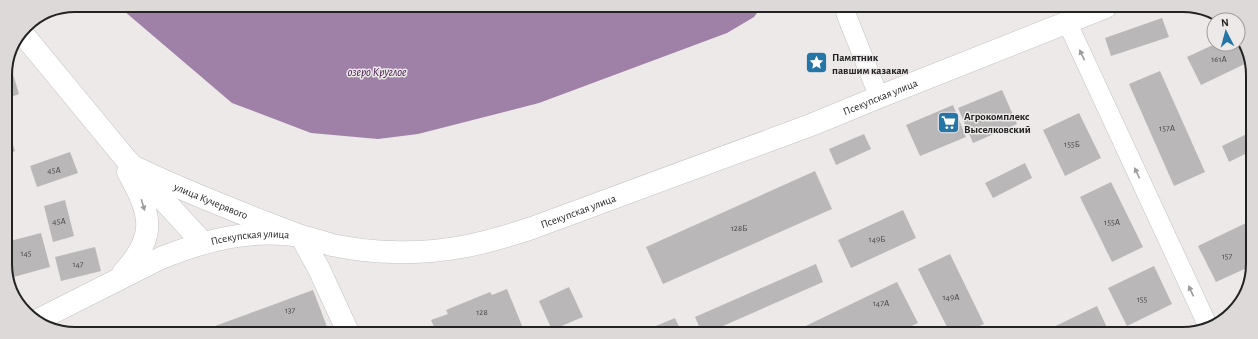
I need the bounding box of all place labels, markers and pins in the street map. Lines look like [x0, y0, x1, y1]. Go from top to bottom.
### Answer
place icon: Памятник павшим казакам [804, 50, 830, 76]
place label: Памятник павшим казакам [832, 52, 909, 76]
supermarket icon: Агрокомплекс Выселковский [935, 109, 961, 135]
place label: Агрокомплекс Выселковский [964, 111, 1031, 135]

